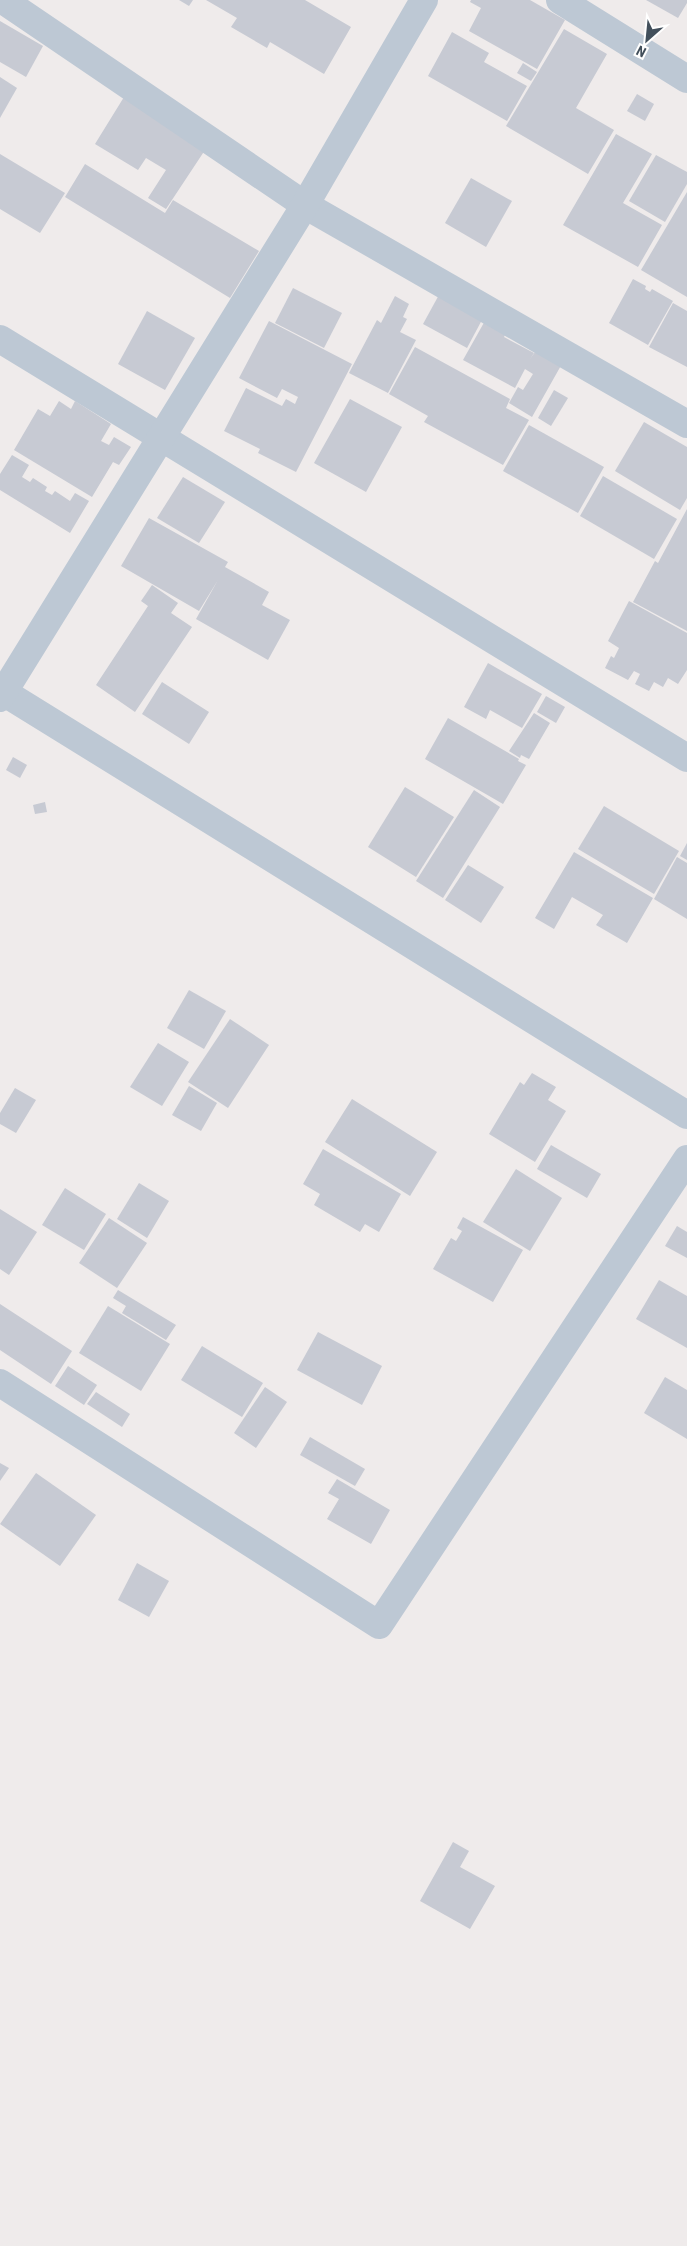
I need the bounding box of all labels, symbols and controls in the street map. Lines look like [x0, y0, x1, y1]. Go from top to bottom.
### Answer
north arrow [622, 15, 672, 65]
text: N [634, 43, 649, 61]

